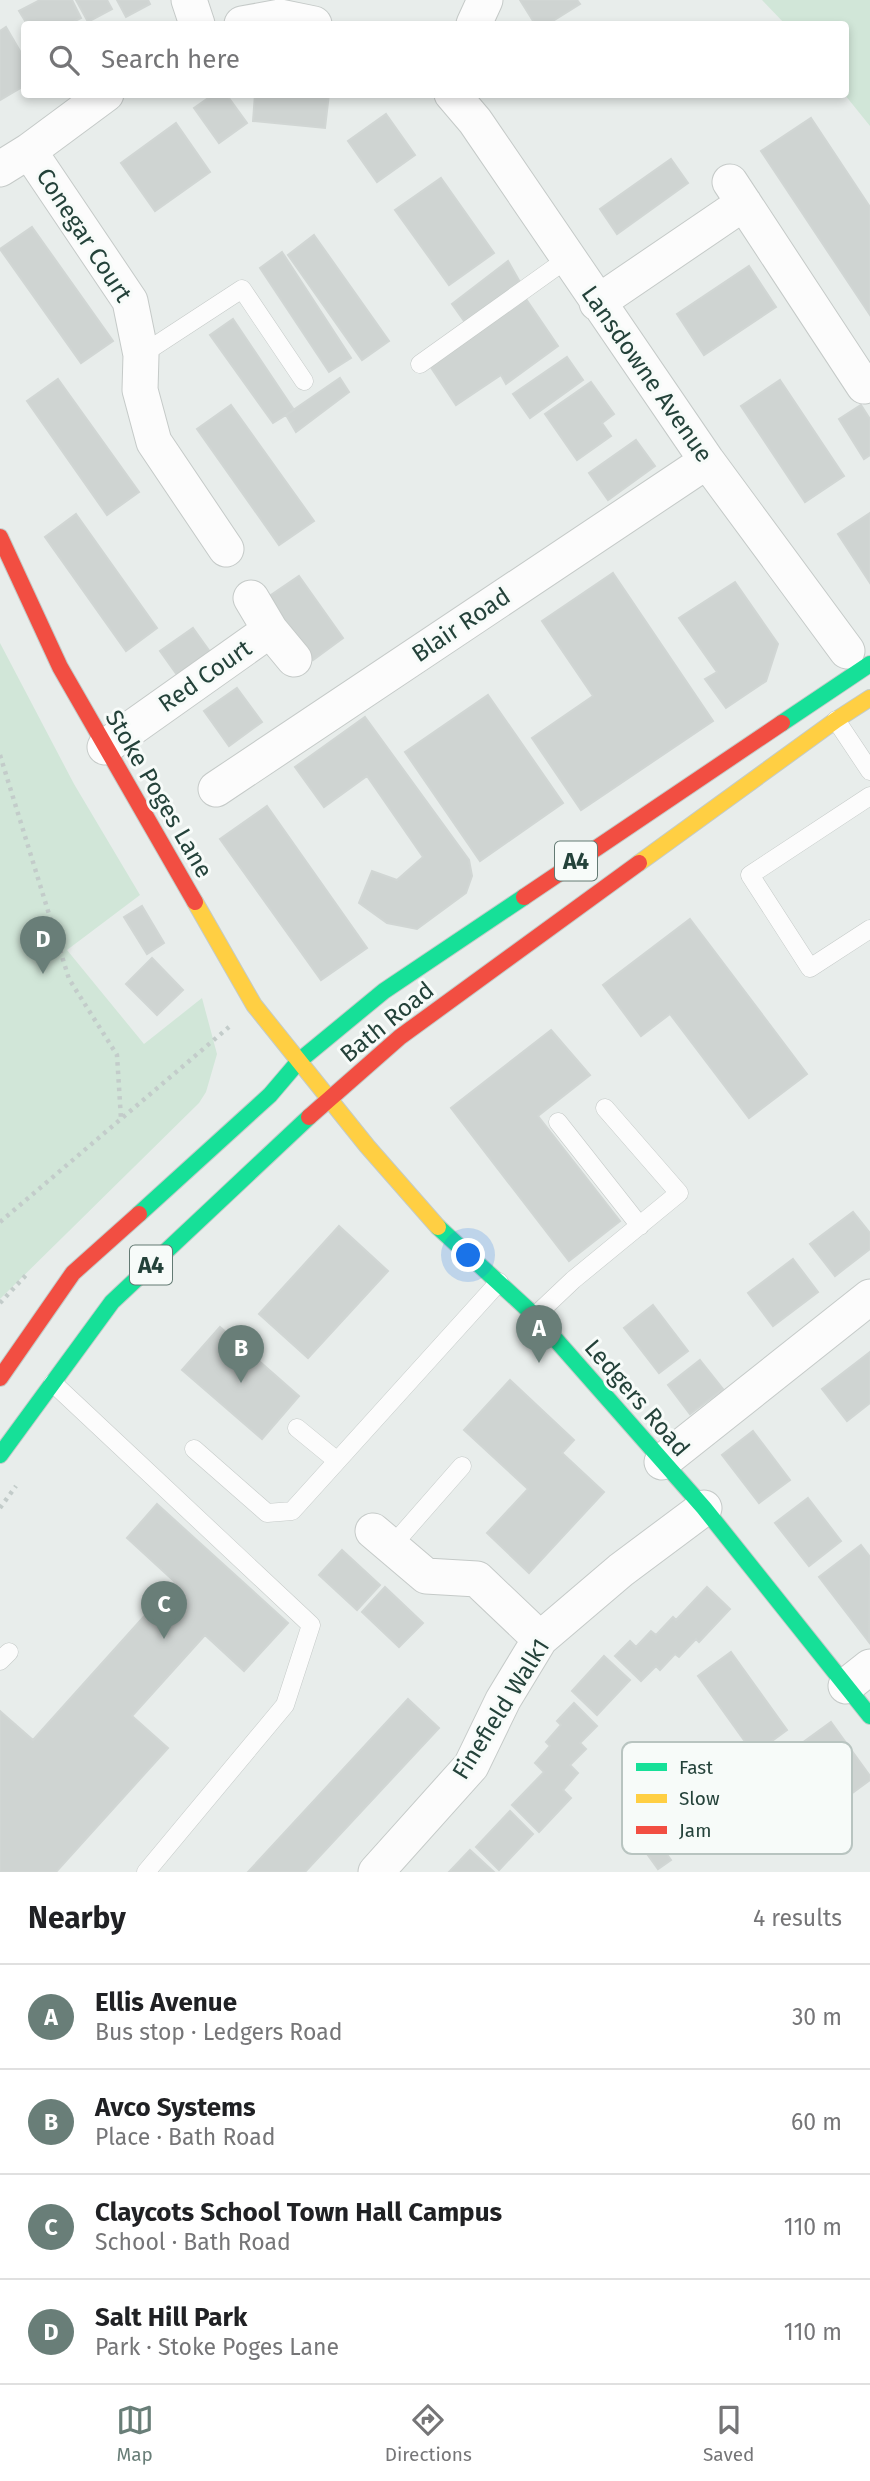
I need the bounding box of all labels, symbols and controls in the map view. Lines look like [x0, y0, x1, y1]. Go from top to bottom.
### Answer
search box [21, 21, 849, 98]
icon: search [45, 41, 83, 79]
text: Search here [101, 44, 240, 75]
street label: Conegar Court [30, 163, 138, 307]
street label: Lansdowne Avenue [576, 280, 718, 468]
street label: Blair Road [407, 582, 515, 668]
street label: Red Court [153, 634, 257, 718]
street label: Stoke Poges Lane [100, 705, 218, 883]
road number: A4 [555, 842, 597, 880]
pin: D [20, 916, 66, 974]
street label: Bath Road [335, 976, 439, 1068]
your location [451, 1238, 485, 1272]
road number: A4 [130, 1246, 172, 1284]
pin: A [516, 1305, 562, 1363]
pin: B [218, 1325, 264, 1383]
street label: Ledgers Road [579, 1334, 695, 1462]
pin: C [141, 1581, 187, 1639]
street label: Finefield Walk1 [447, 1633, 555, 1785]
legend [622, 1742, 852, 1854]
text: Fast [679, 1756, 713, 1779]
text: Slow [679, 1787, 720, 1810]
text: Jam [679, 1819, 711, 1842]
text: Nearby [28, 1900, 126, 1936]
text: 4 results [753, 1904, 842, 1932]
text: Ellis Avenue [95, 1987, 237, 2018]
text: A [44, 2003, 58, 2031]
text: 30 m [792, 2003, 842, 2031]
text: Bus stop · Ledgers Road [95, 2018, 342, 2046]
text: Avco Systems [95, 2092, 256, 2123]
text: B [44, 2108, 58, 2136]
text: 60 m [791, 2108, 842, 2136]
text: Place · Bath Road [95, 2123, 275, 2151]
text: Claycots School Town Hall Campus [95, 2197, 502, 2228]
text: C [44, 2213, 58, 2241]
text: 110 m [784, 2213, 842, 2241]
text: School · Bath Road [95, 2228, 291, 2256]
text: Salt Hill Park [95, 2302, 247, 2333]
text: D [44, 2318, 58, 2346]
text: 110 m [784, 2318, 842, 2346]
text: Park · Stoke Poges Lane [95, 2333, 339, 2361]
tab: Map [116, 2401, 154, 2466]
tab: Directions [385, 2401, 472, 2466]
tab: Saved [703, 2401, 754, 2466]

